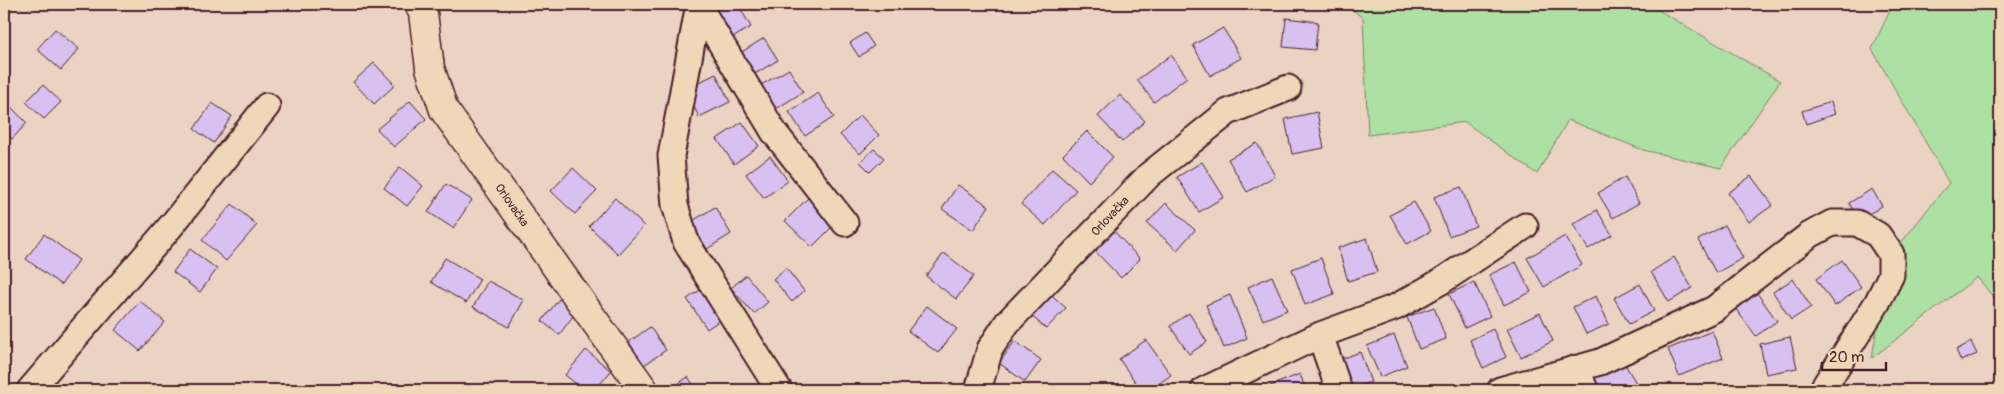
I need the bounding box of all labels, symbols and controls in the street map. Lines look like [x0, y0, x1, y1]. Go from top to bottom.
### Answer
street label: Orlovačka [491, 181, 532, 230]
street label: Orlovačka [1088, 193, 1133, 239]
scale bar [1822, 339, 1885, 371]
text: 20 m [1829, 348, 1864, 367]

